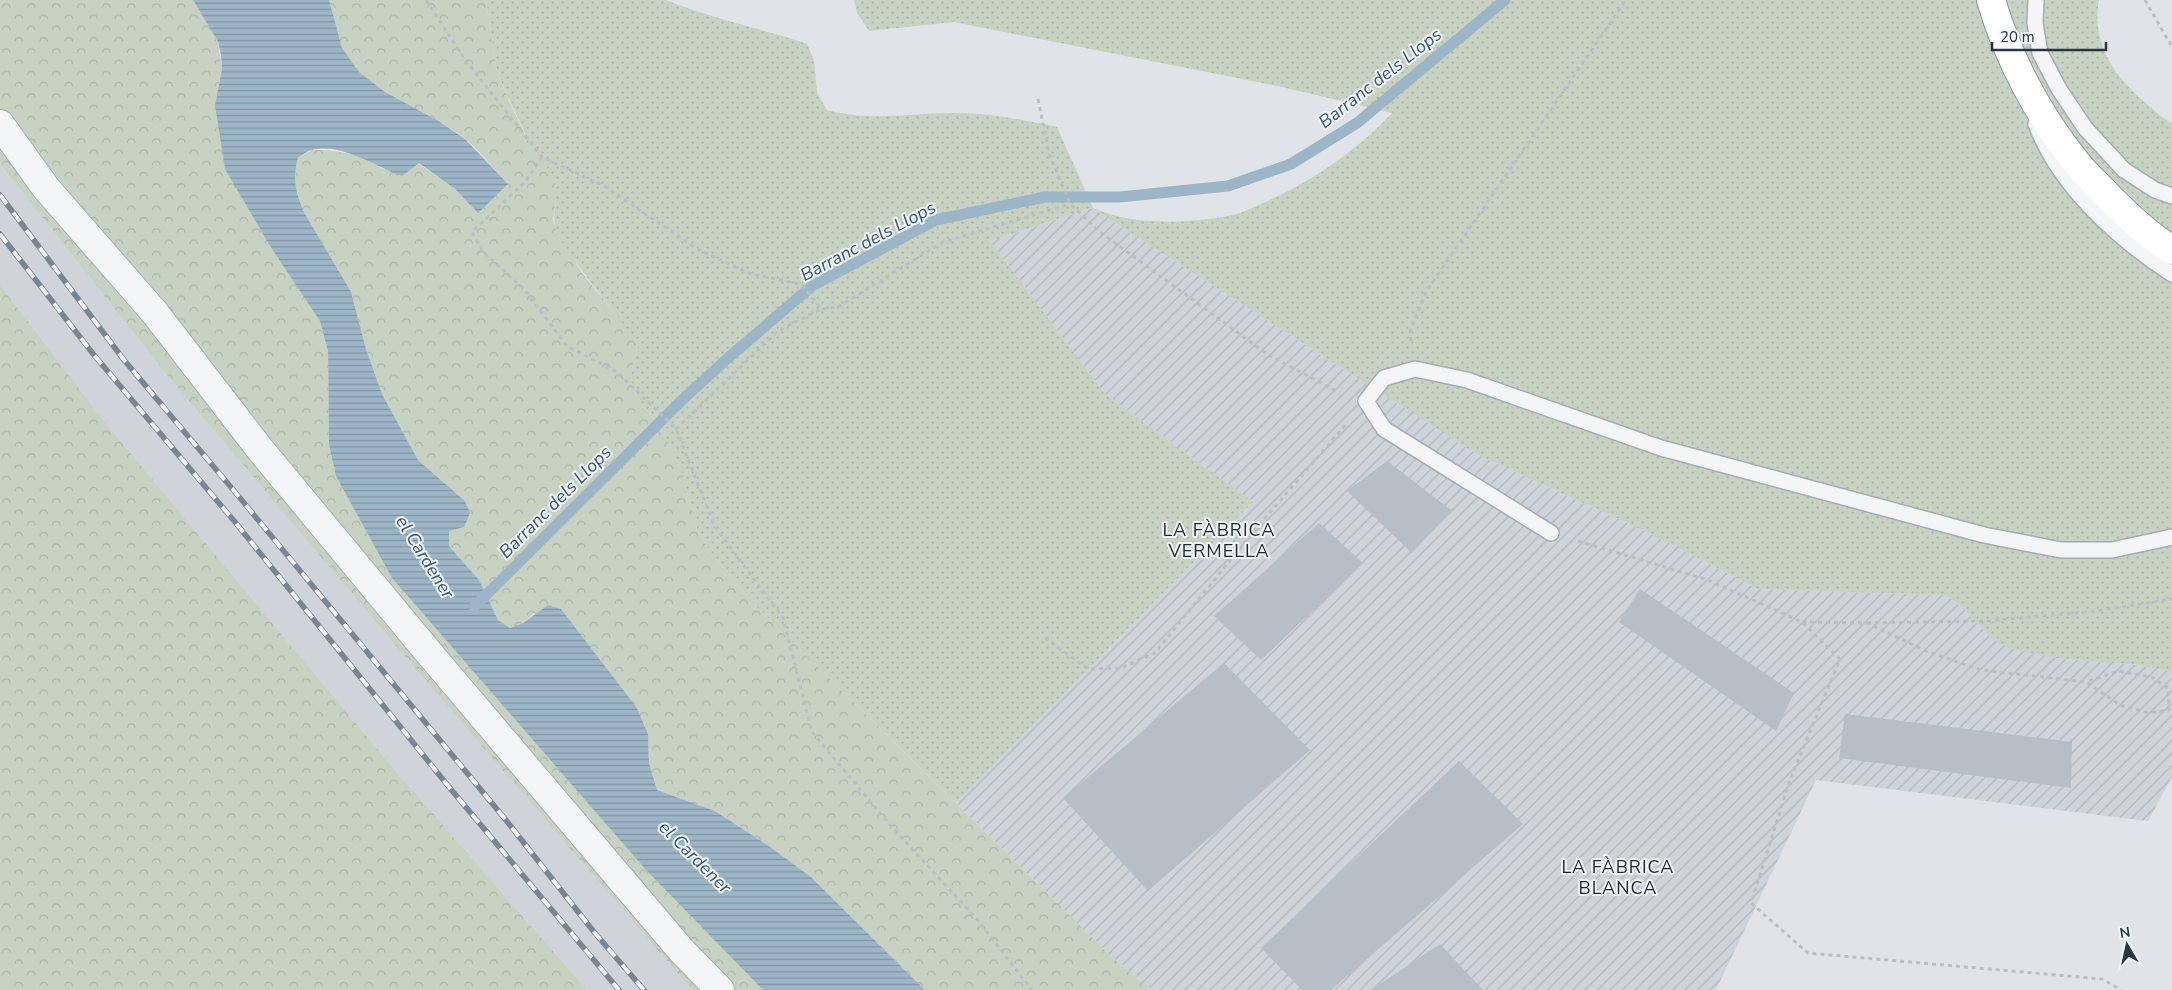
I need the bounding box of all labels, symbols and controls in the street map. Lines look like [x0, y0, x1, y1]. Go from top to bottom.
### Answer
scale bar [1992, 20, 2106, 52]
water label: Barranc dels Llops [1314, 22, 1446, 134]
text: 20 m [2000, 27, 2035, 47]
water label: Barranc dels Llops [796, 195, 940, 287]
water label: Barranc dels Llops [493, 440, 617, 564]
water label: el Cardener [390, 511, 460, 603]
district label: LA FÀBRICA VERMELLA [1163, 518, 1275, 563]
water label: el Cardener [653, 815, 737, 899]
district label: LA FÀBRICA BLANCA [1562, 855, 1674, 900]
north arrow [2102, 920, 2152, 970]
text: N [2118, 922, 2132, 943]

